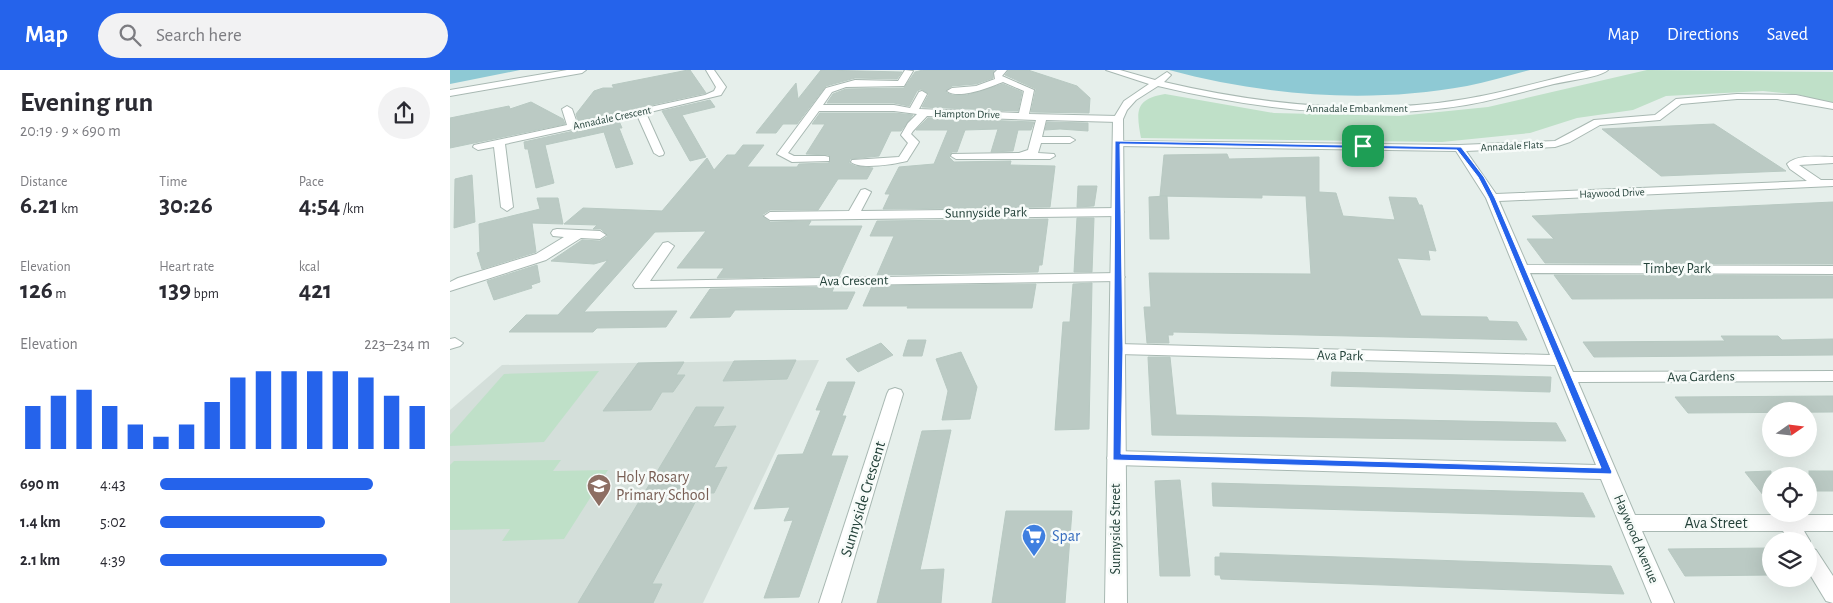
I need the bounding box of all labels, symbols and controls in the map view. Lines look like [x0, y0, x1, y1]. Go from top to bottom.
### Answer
search box [98, 13, 448, 58]
icon: search [116, 21, 144, 49]
text: Map [25, 23, 68, 47]
text: Search here [156, 26, 242, 45]
text: Map [1608, 26, 1639, 44]
text: Directions [1667, 26, 1739, 44]
text: Saved [1767, 26, 1808, 44]
button: share [378, 87, 430, 139]
text: Evening run [20, 89, 153, 117]
street label: Annadale Embankment [1306, 103, 1408, 114]
street label: Annadale Crescent [572, 104, 653, 132]
street label: Hampton Drive [934, 108, 1000, 120]
text: 20:19 · 9 × 690 m [20, 123, 121, 139]
pin [1342, 125, 1384, 167]
icon: arrive [1349, 132, 1377, 160]
street label: Annadale Flats [1480, 139, 1544, 153]
text: Distance [20, 175, 67, 189]
text: Time [159, 175, 187, 189]
text: Pace [299, 175, 324, 189]
street label: Haywood Drive [1579, 186, 1645, 200]
text: 6.21 [20, 193, 59, 218]
text: 30:26 [159, 193, 213, 218]
text: 4:54 [299, 193, 340, 218]
text: km [59, 202, 78, 216]
text: /km [340, 202, 364, 216]
street label: Sunnyside Park [945, 205, 1028, 221]
text: Elevation [20, 260, 71, 274]
text: Heart rate [159, 260, 214, 274]
text: kcal [299, 260, 320, 274]
street label: Timbey Park [1643, 262, 1711, 276]
street label: Ava Crescent [819, 273, 889, 289]
text: 126 [20, 278, 53, 303]
text: 139 [159, 278, 191, 303]
text: 421 [299, 278, 332, 303]
text: m [53, 287, 66, 301]
text: bpm [191, 287, 219, 301]
text: Elevation [20, 336, 78, 352]
text: 223–234 m [364, 336, 430, 352]
street label: Ava Park [1317, 349, 1364, 363]
street label: Ava Gardens [1667, 369, 1735, 385]
north arrow [1762, 402, 1818, 458]
map controls [1762, 402, 1817, 587]
street label: Sunnyside Crescent [838, 439, 889, 559]
button: locate [1762, 467, 1817, 522]
place label: Holy Rosary Primary School [616, 469, 709, 504]
school or university icon: Holy Rosary Primary School [586, 473, 612, 507]
text: 690 m [20, 476, 59, 492]
text: 4:43 [100, 476, 126, 492]
street label: Sunnyside Street [1109, 483, 1123, 575]
street label: Haywood Avenue [1611, 493, 1661, 585]
text: 1.4 km [20, 514, 61, 530]
text: 5:02 [100, 514, 126, 530]
street label: Ava Street [1684, 515, 1748, 531]
supermarket icon: Spar [1021, 523, 1047, 557]
place label: Spar [1052, 528, 1081, 544]
button: layers [1762, 532, 1817, 587]
text: 2.1 km [20, 552, 60, 568]
text: 4:39 [100, 552, 125, 568]

